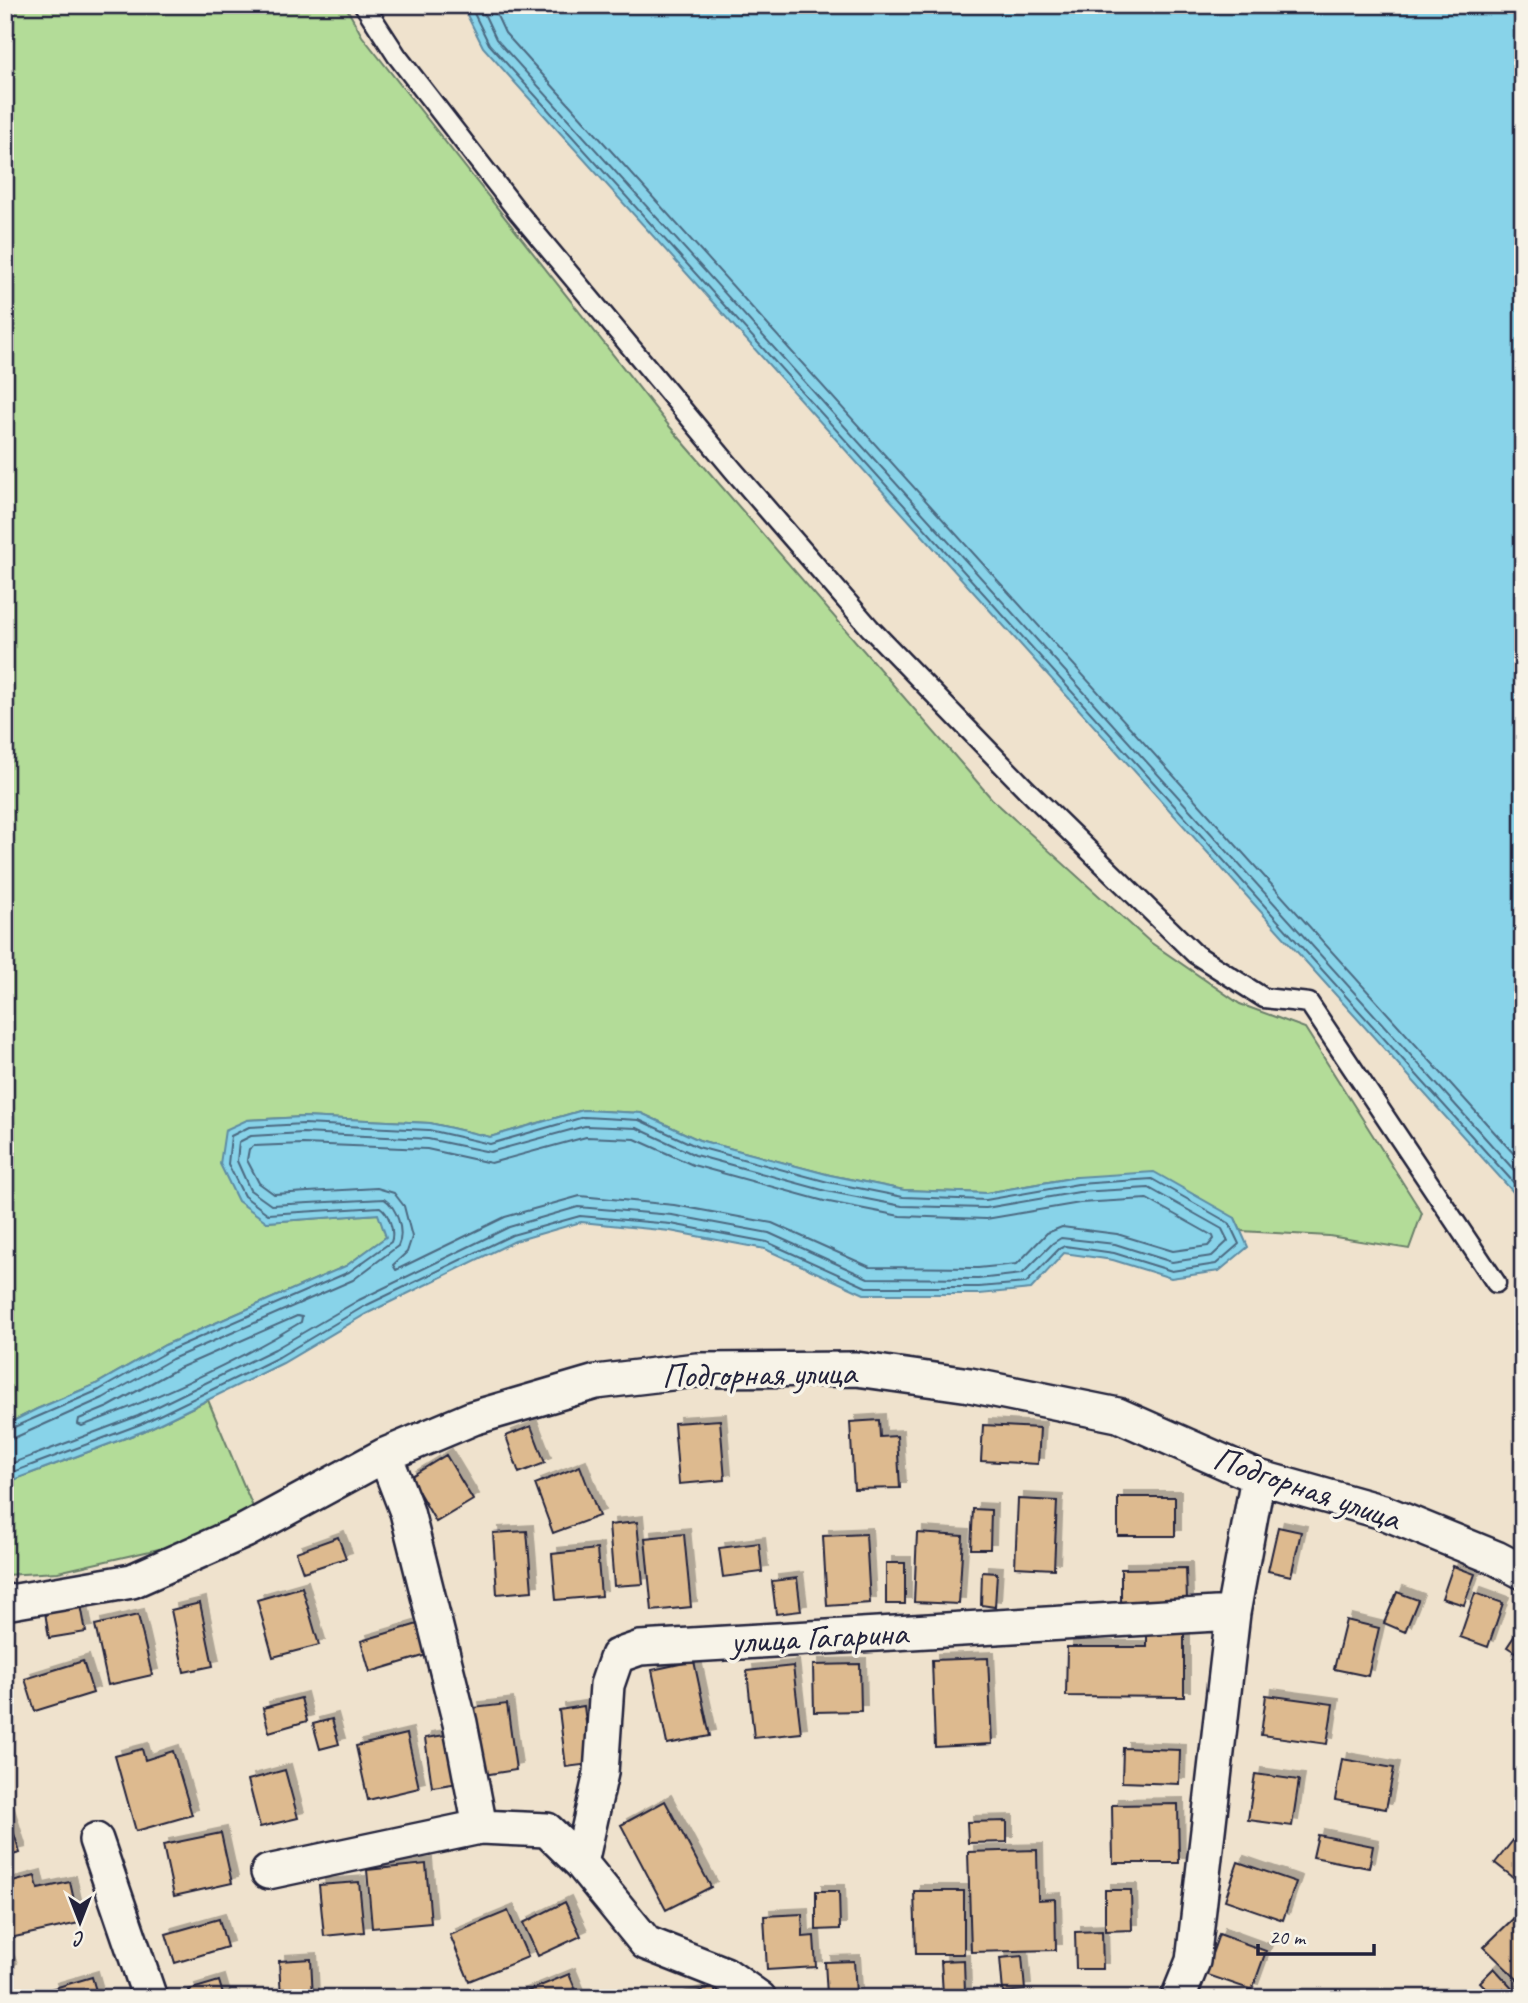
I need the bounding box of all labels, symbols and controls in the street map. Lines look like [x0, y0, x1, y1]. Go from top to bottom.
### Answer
street label: Подгорная улица [661, 1350, 859, 1398]
street label: Подгорная улица [1208, 1435, 1409, 1542]
street label: улица Гагарина [727, 1610, 911, 1664]
north arrow [46, 1888, 116, 1958]
scale bar [1258, 1912, 1374, 1956]
text: 20 m [1269, 1924, 1307, 1950]
text: С [73, 1926, 85, 1950]

